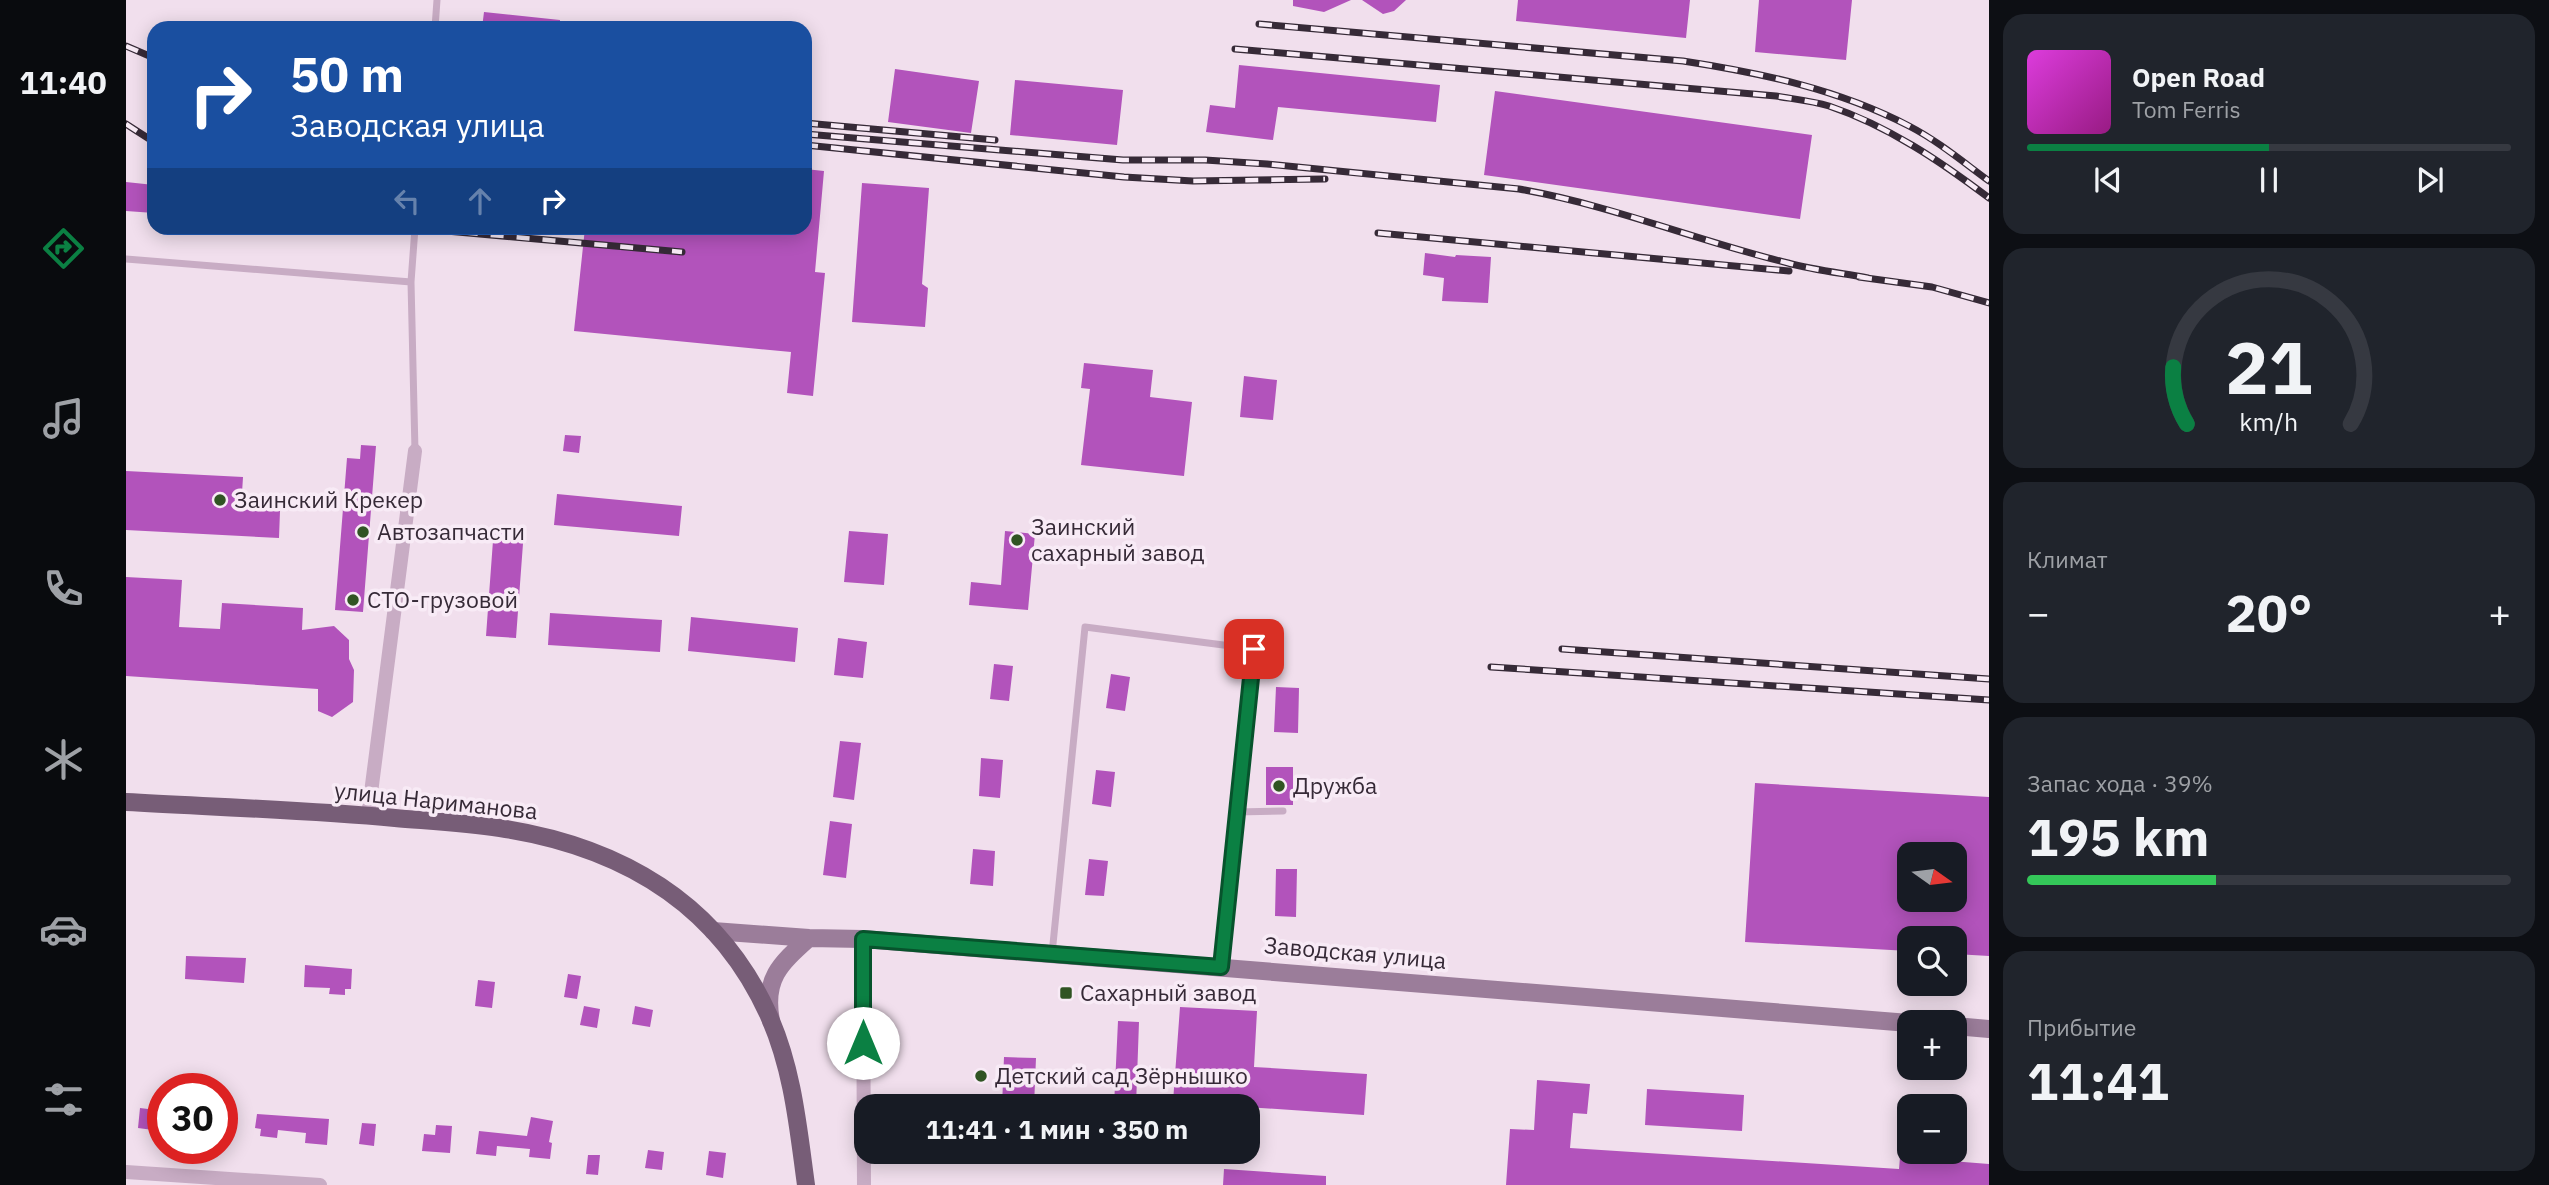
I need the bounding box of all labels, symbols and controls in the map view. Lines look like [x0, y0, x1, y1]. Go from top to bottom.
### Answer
text: 50 m [290, 42, 404, 105]
icon: right [175, 49, 266, 140]
text: Open Road [2132, 60, 2265, 94]
text: 11:40 [19, 61, 107, 103]
text: Tom Ferris [2132, 94, 2241, 124]
text: Заводская улица [290, 104, 545, 146]
icon: previous [2089, 161, 2127, 199]
icon: pause [2250, 161, 2288, 199]
icon: next [2411, 161, 2449, 199]
icon: left [388, 182, 426, 220]
icon: ahead [461, 182, 499, 220]
icon: right [534, 182, 572, 220]
icon: directions [39, 224, 88, 273]
text: 21 [2225, 320, 2313, 415]
icon: music [39, 394, 88, 443]
text: km/h [2240, 405, 2298, 438]
place label: Заинский Крекер [234, 484, 423, 514]
marker: Заинский Крекер [212, 492, 228, 508]
place label: Заинский сахарный завод [1031, 511, 1205, 567]
place label: Автозапчасти [377, 516, 525, 546]
marker: Автозапчасти [355, 524, 371, 540]
marker: Заинский сахарный завод [1009, 532, 1025, 548]
text: Климат [2027, 544, 2108, 574]
icon: phone [39, 564, 88, 613]
text: 20° [2226, 579, 2312, 646]
place label: СТО-грузовой [367, 584, 518, 614]
text: − [2027, 588, 2050, 637]
text: + [2488, 588, 2511, 637]
marker: СТО-грузовой [345, 592, 361, 608]
pin [1224, 619, 1284, 679]
icon: arrive [1235, 630, 1273, 668]
icon: climate [39, 735, 88, 784]
text: Запас хода · 39% [2027, 768, 2213, 798]
place label: Дружба [1293, 770, 1377, 800]
street label: улица Нариманова [333, 774, 539, 826]
marker: Дружба [1271, 778, 1287, 794]
text: 195 km [2027, 803, 2209, 870]
north arrow [1897, 842, 1967, 912]
map controls [1897, 842, 1967, 1164]
icon: car [39, 905, 88, 954]
button: search [1897, 926, 1967, 996]
street label: Заводская улица [1263, 929, 1448, 975]
place label: Сахарный завод [1080, 977, 1256, 1007]
marker: Сахарный завод [1058, 985, 1074, 1001]
position arrow [826, 1006, 900, 1080]
button: + [1897, 1010, 1967, 1080]
text: Прибытие [2027, 1012, 2136, 1042]
text: 11:41 [2027, 1047, 2169, 1114]
place label: Детский сад Зёрнышко [995, 1060, 1248, 1090]
marker: Детский сад Зёрнышко [973, 1068, 989, 1084]
speed limit sign: 30 [147, 1073, 238, 1164]
icon: filters [39, 1075, 88, 1124]
button: − [1897, 1094, 1967, 1164]
text: 11:41 · 1 мин · 350 m [926, 1112, 1188, 1146]

